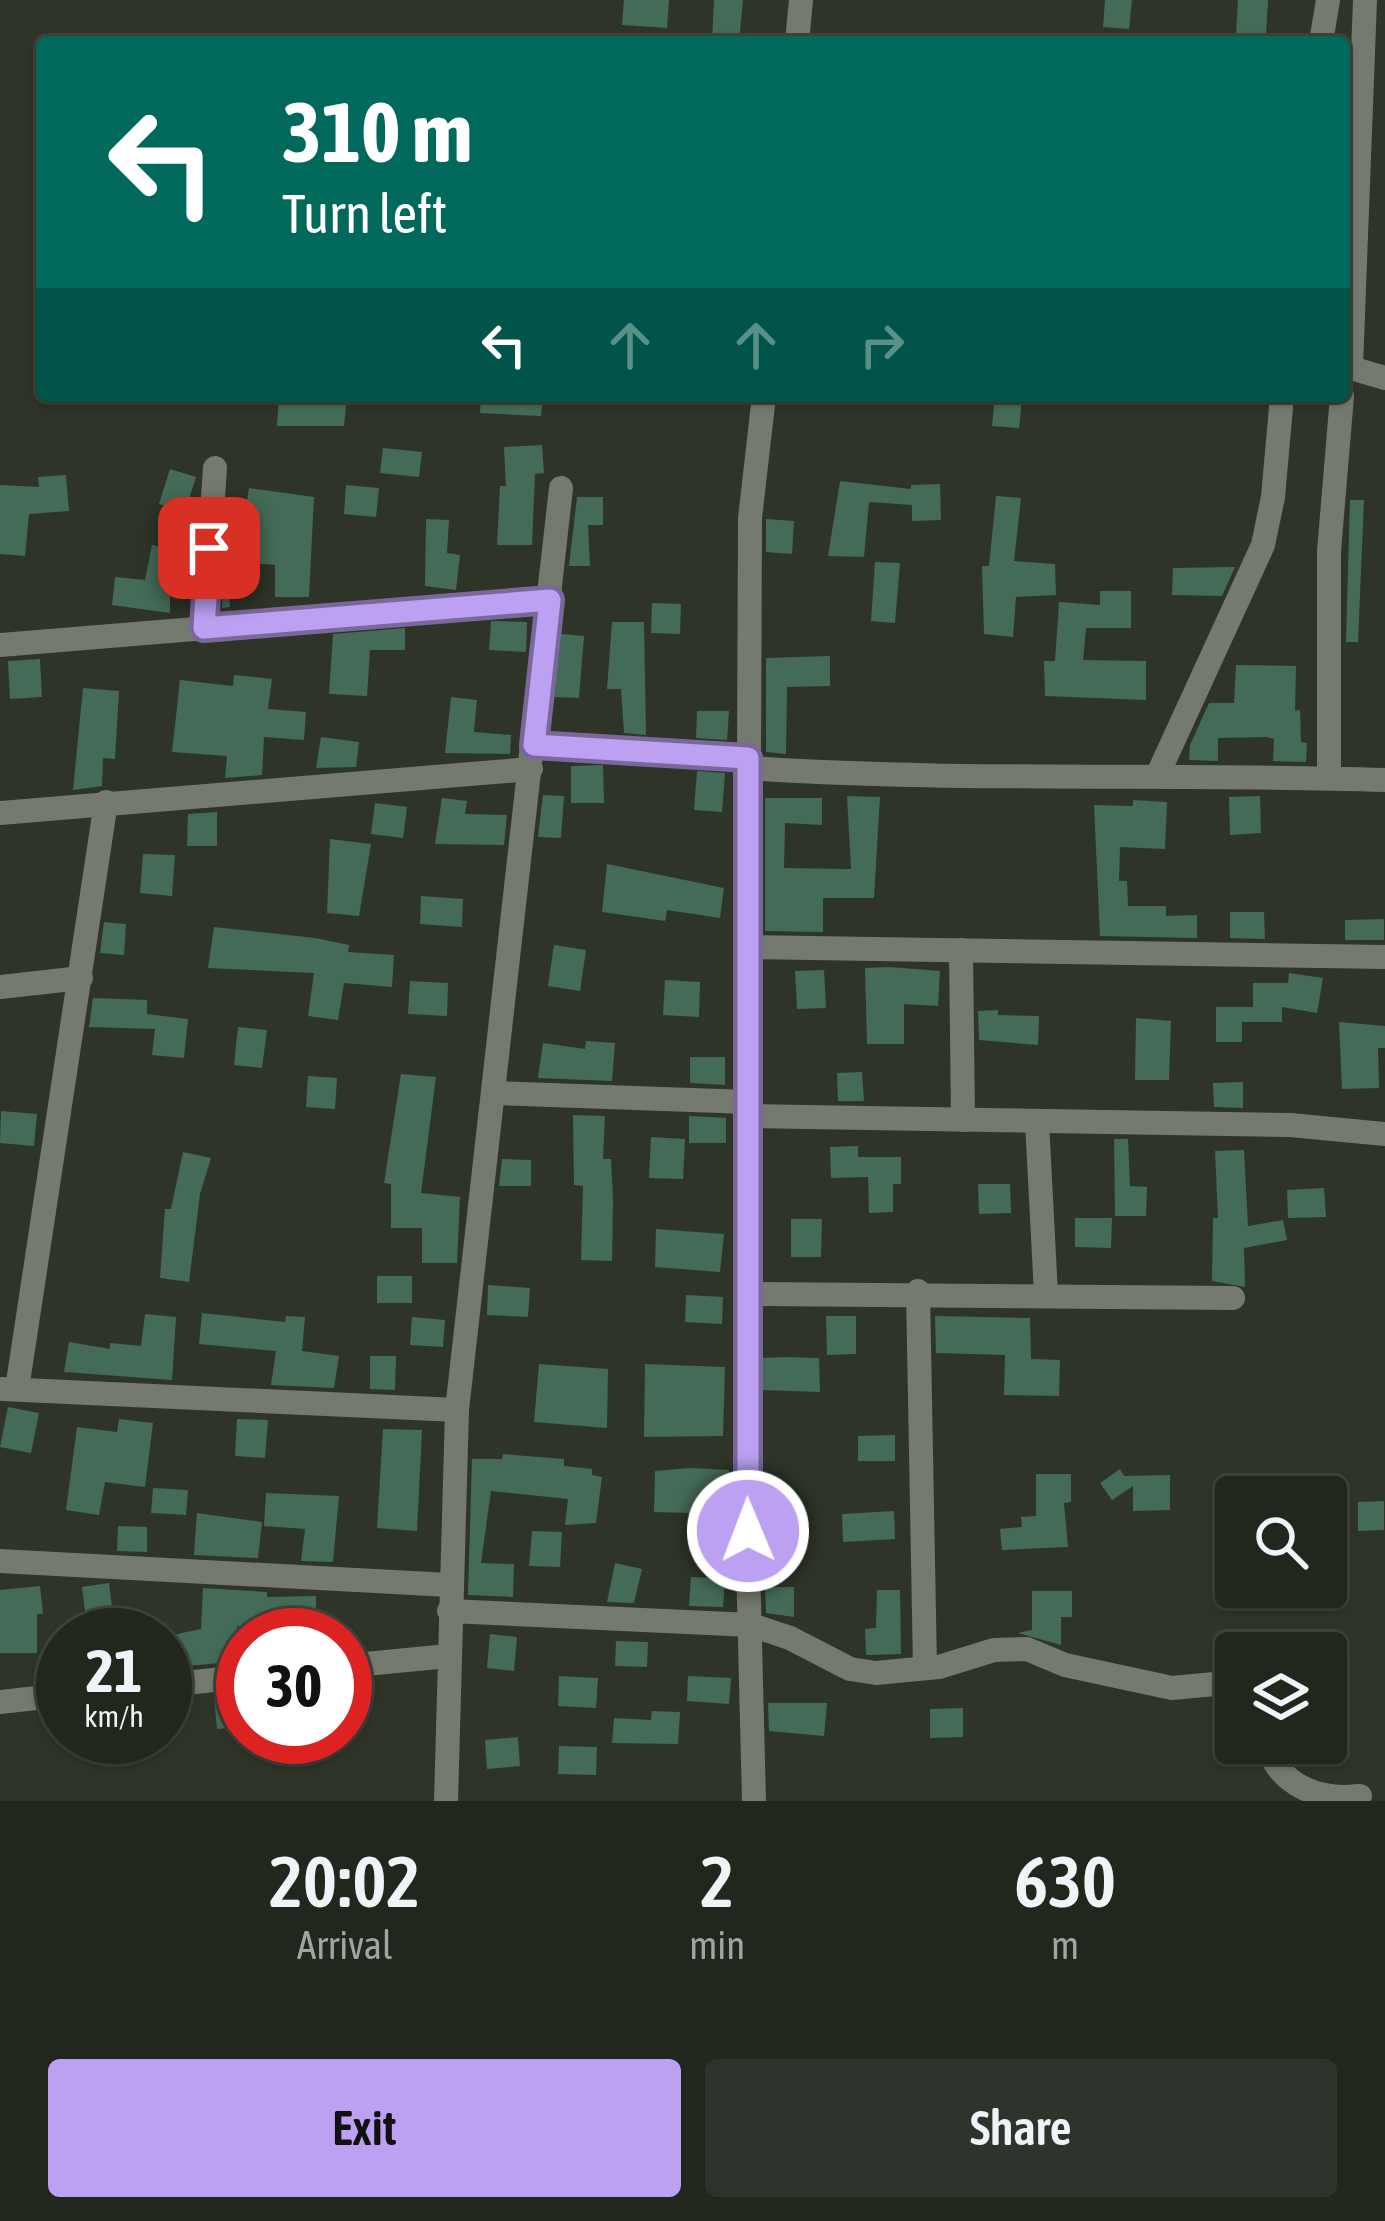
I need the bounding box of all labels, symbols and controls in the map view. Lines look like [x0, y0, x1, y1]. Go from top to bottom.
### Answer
icon: left [84, 84, 240, 240]
text: 310 m [282, 84, 472, 180]
text: Turn left [282, 183, 447, 244]
icon: left [471, 312, 537, 378]
icon: ahead [597, 312, 663, 378]
icon: ahead [723, 312, 789, 378]
icon: right [849, 312, 915, 378]
pin [158, 497, 260, 599]
icon: arrive [176, 515, 242, 581]
position arrow [685, 1468, 811, 1594]
map controls [1215, 1476, 1347, 1764]
button: search [1215, 1476, 1347, 1608]
speed limit sign: 30 [216, 1608, 372, 1764]
button: layers [1215, 1632, 1347, 1764]
text: 21 [86, 1636, 142, 1705]
text: km/h [84, 1699, 144, 1733]
text: 20:02 [269, 1840, 420, 1922]
text: 2 [700, 1840, 734, 1922]
text: 630 [1014, 1840, 1116, 1922]
text: Arrival [297, 1923, 392, 1967]
text: min [689, 1923, 745, 1967]
text: m [1051, 1923, 1079, 1967]
button: Exit [48, 2059, 681, 2197]
button: Share [705, 2059, 1337, 2197]

